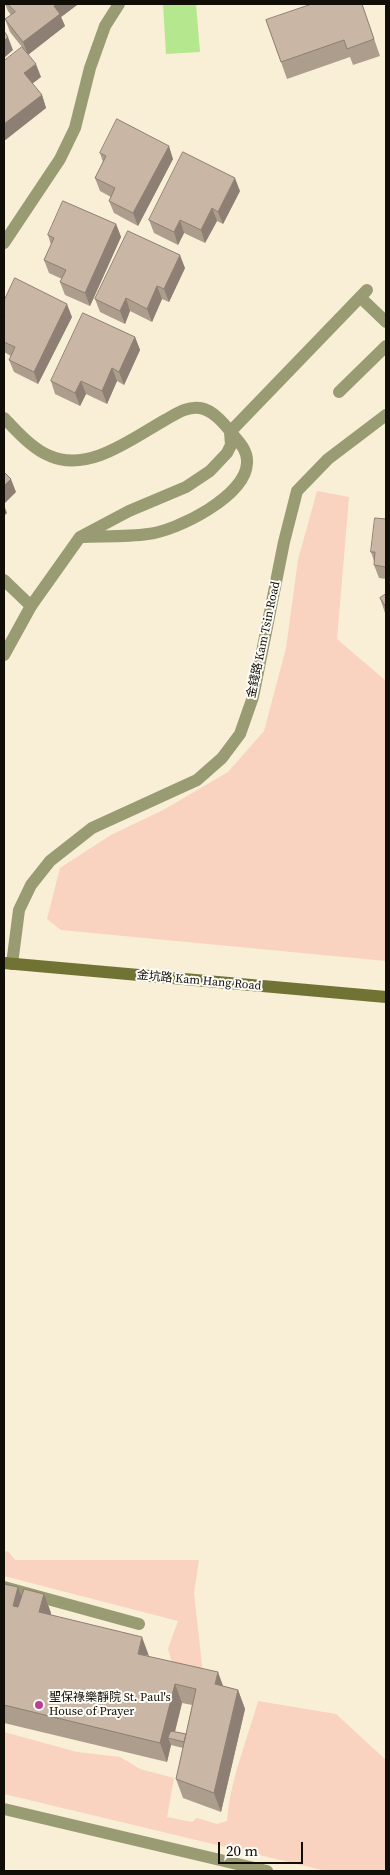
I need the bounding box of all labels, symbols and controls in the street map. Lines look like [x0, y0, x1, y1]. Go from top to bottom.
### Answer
street label: 金錢路 Kam Tsin Road [245, 580, 283, 700]
street label: 金坑路 Kam Hang Road [136, 968, 262, 994]
place label: 聖保祿樂靜院 St. Paul's House of Prayer [49, 1691, 171, 1719]
marker: 聖保祿樂靜院 St. Paul's House of Prayer [33, 1699, 45, 1711]
scale bar [220, 1832, 305, 1864]
text: 20 m [226, 1840, 258, 1861]

